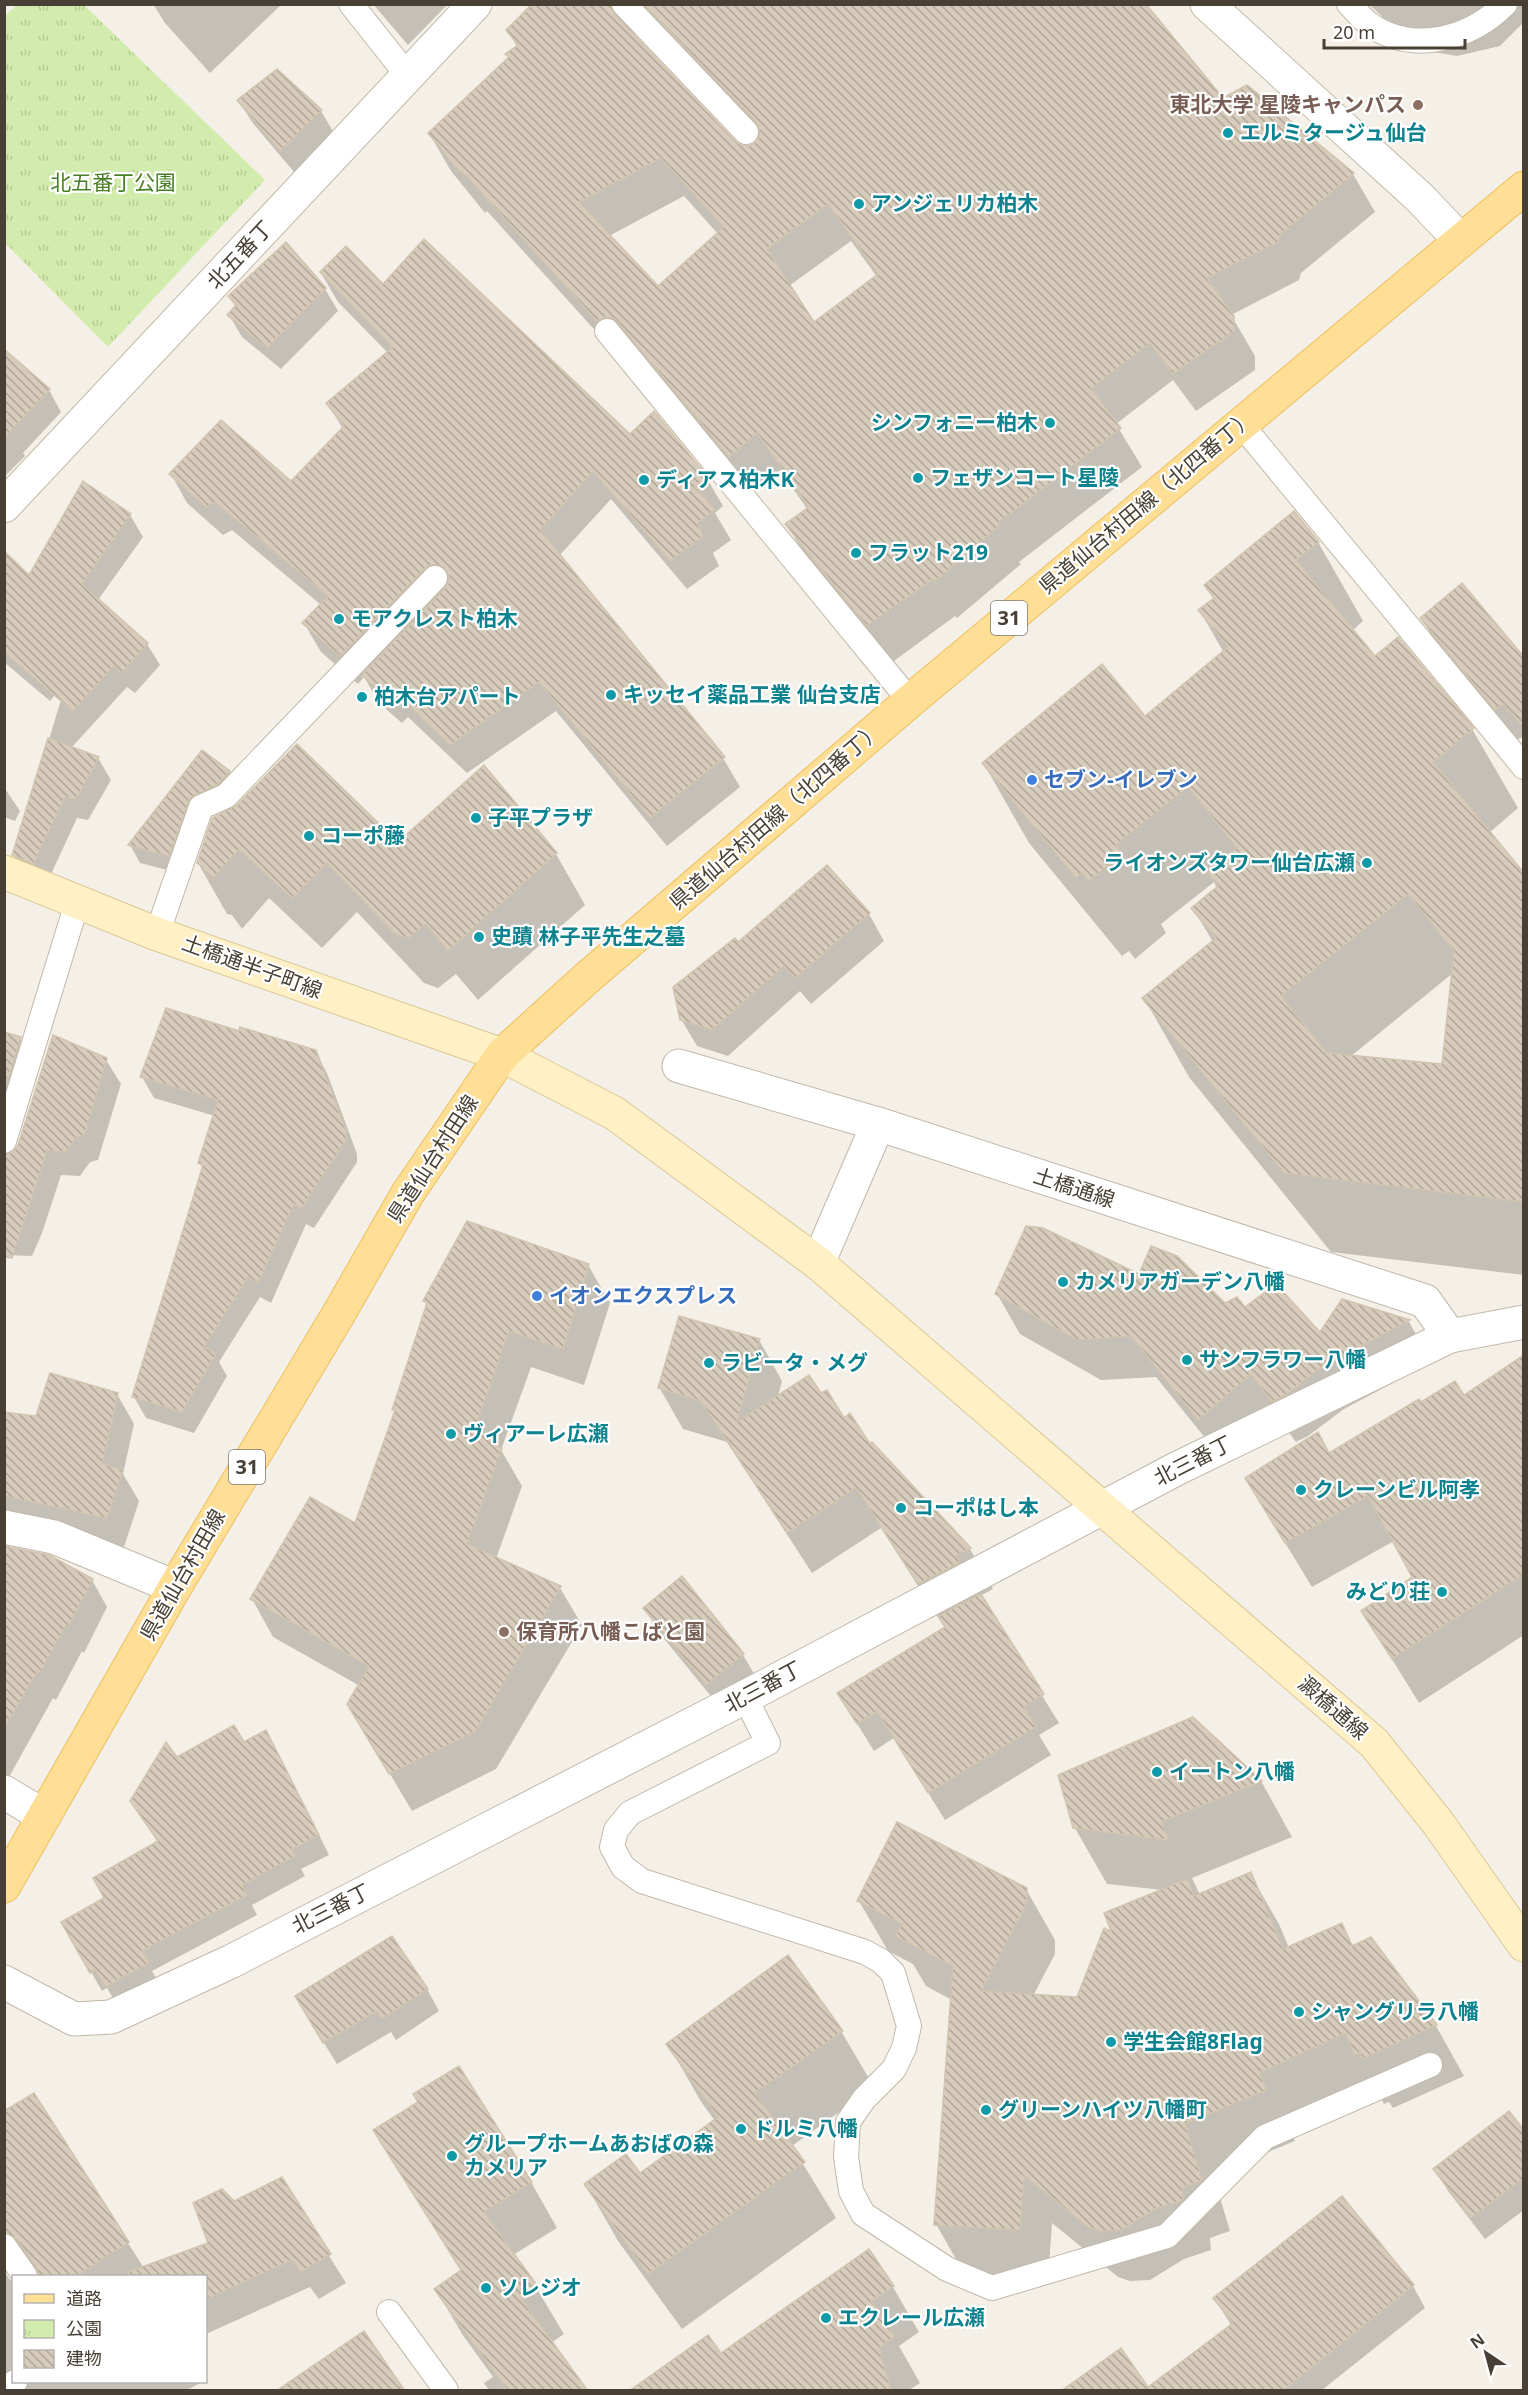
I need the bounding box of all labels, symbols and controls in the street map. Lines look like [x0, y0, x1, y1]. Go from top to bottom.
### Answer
scale bar [1324, 12, 1465, 50]
text: 20 m [1333, 20, 1375, 44]
place label: 東北大学 星陵キャンパス [1170, 90, 1406, 118]
marker: 東北大学 星陵キャンパス [1411, 98, 1425, 112]
place label: エルミタージュ仙台 [1240, 118, 1427, 146]
marker: エルミタージュ仙台 [1221, 126, 1235, 140]
park label: 北五番丁公園 [50, 168, 176, 196]
place label: アンジェリカ柏木 [871, 189, 1038, 217]
marker: アンジェリカ柏木 [852, 197, 866, 211]
street label: 北五番丁 [200, 214, 278, 295]
street label: 県道仙台村田線（北四番丁） [1033, 403, 1260, 600]
place label: シンフォニー柏木 [871, 408, 1038, 436]
marker: シンフォニー柏木 [1043, 416, 1057, 430]
place label: フェザンコート星陵 [930, 463, 1119, 491]
place label: ディアス柏木K [656, 465, 795, 493]
marker: フェザンコート星陵 [911, 471, 925, 485]
marker: ディアス柏木K [637, 473, 651, 487]
place label: フラット219 [868, 538, 988, 566]
marker: フラット219 [849, 546, 863, 560]
road number: 31 [991, 601, 1027, 635]
place label: モアクレスト柏木 [351, 604, 518, 632]
marker: モアクレスト柏木 [332, 612, 346, 626]
place label: キッセイ薬品工業 仙台支店 [623, 680, 880, 708]
place label: 柏木台アパート [374, 682, 521, 710]
marker: キッセイ薬品工業 仙台支店 [604, 688, 618, 702]
marker: 柏木台アパート [355, 690, 369, 704]
street label: 県道仙台村田線（北四番丁） [663, 715, 888, 915]
place label: セブン-イレブン [1044, 765, 1198, 793]
marker: セブン-イレブン [1025, 773, 1039, 787]
place label: 子平プラザ [488, 803, 593, 831]
marker: 子平プラザ [469, 811, 483, 825]
place label: コーポ藤 [321, 821, 405, 849]
marker: コーポ藤 [302, 829, 316, 843]
place label: ライオンズタワー仙台広瀬 [1103, 848, 1355, 876]
marker: ライオンズタワー仙台広瀬 [1360, 856, 1374, 870]
place label: 史蹟 林子平先生之墓 [491, 922, 685, 950]
street label: 土橋通半子町線 [178, 928, 326, 1004]
marker: 史蹟 林子平先生之墓 [472, 930, 486, 944]
street label: 県道仙台村田線 [380, 1089, 484, 1228]
street label: 土橋通線 [1030, 1161, 1119, 1213]
place label: カメリアガーデン八幡 [1075, 1267, 1285, 1295]
marker: カメリアガーデン八幡 [1056, 1275, 1070, 1289]
place label: イオンエクスプレス [549, 1281, 737, 1309]
marker: イオンエクスプレス [530, 1289, 544, 1303]
place label: サンフラワー八幡 [1199, 1345, 1366, 1373]
place label: ラビータ・メグ [721, 1348, 868, 1376]
marker: サンフラワー八幡 [1180, 1353, 1194, 1367]
marker: ラビータ・メグ [702, 1356, 716, 1370]
place label: ヴィアーレ広瀬 [463, 1419, 609, 1447]
marker: ヴィアーレ広瀬 [444, 1427, 458, 1441]
street label: 北三番丁 [1149, 1429, 1236, 1492]
road number: 31 [229, 1450, 265, 1484]
place label: クレーンビル阿孝 [1313, 1475, 1480, 1503]
marker: クレーンビル阿孝 [1294, 1483, 1308, 1497]
place label: コーポはし本 [913, 1493, 1039, 1521]
marker: コーポはし本 [894, 1501, 908, 1515]
street label: 県道仙台村田線 [133, 1504, 231, 1645]
place label: みどり荘 [1346, 1577, 1430, 1605]
marker: みどり荘 [1435, 1585, 1449, 1599]
place label: 保育所八幡こばと園 [516, 1617, 705, 1645]
marker: 保育所八幡こばと園 [497, 1625, 511, 1639]
street label: 北三番丁 [719, 1654, 806, 1718]
street label: 澱橋通線 [1293, 1669, 1375, 1745]
place label: イートン八幡 [1169, 1757, 1295, 1785]
marker: イートン八幡 [1150, 1765, 1164, 1779]
street label: 北三番丁 [287, 1877, 374, 1940]
place label: シャングリラ八幡 [1311, 1997, 1479, 2025]
marker: シャングリラ八幡 [1292, 2005, 1306, 2019]
place label: 学生会館8Flag [1123, 2027, 1263, 2055]
marker: 学生会館8Flag [1104, 2035, 1118, 2049]
place label: グリーンハイツ八幡町 [998, 2095, 1207, 2123]
marker: グリーンハイツ八幡町 [979, 2103, 993, 2117]
place label: ドルミ八幡 [753, 2114, 858, 2142]
marker: ドルミ八幡 [734, 2122, 748, 2136]
place label: グループホームあおばの森 カメリア [464, 2129, 714, 2181]
marker: グループホームあおばの森 カメリア [445, 2149, 459, 2163]
place label: ソレジオ [498, 2273, 582, 2301]
legend [12, 2275, 207, 2383]
marker: ソレジオ [479, 2281, 493, 2295]
text: 道路 [66, 2286, 102, 2310]
place label: エクレール広瀬 [838, 2303, 985, 2331]
marker: エクレール広瀬 [819, 2311, 833, 2325]
text: 公園 [66, 2316, 102, 2340]
north arrow [1456, 2323, 1516, 2383]
text: N [1465, 2328, 1489, 2354]
text: 建物 [66, 2346, 102, 2370]

